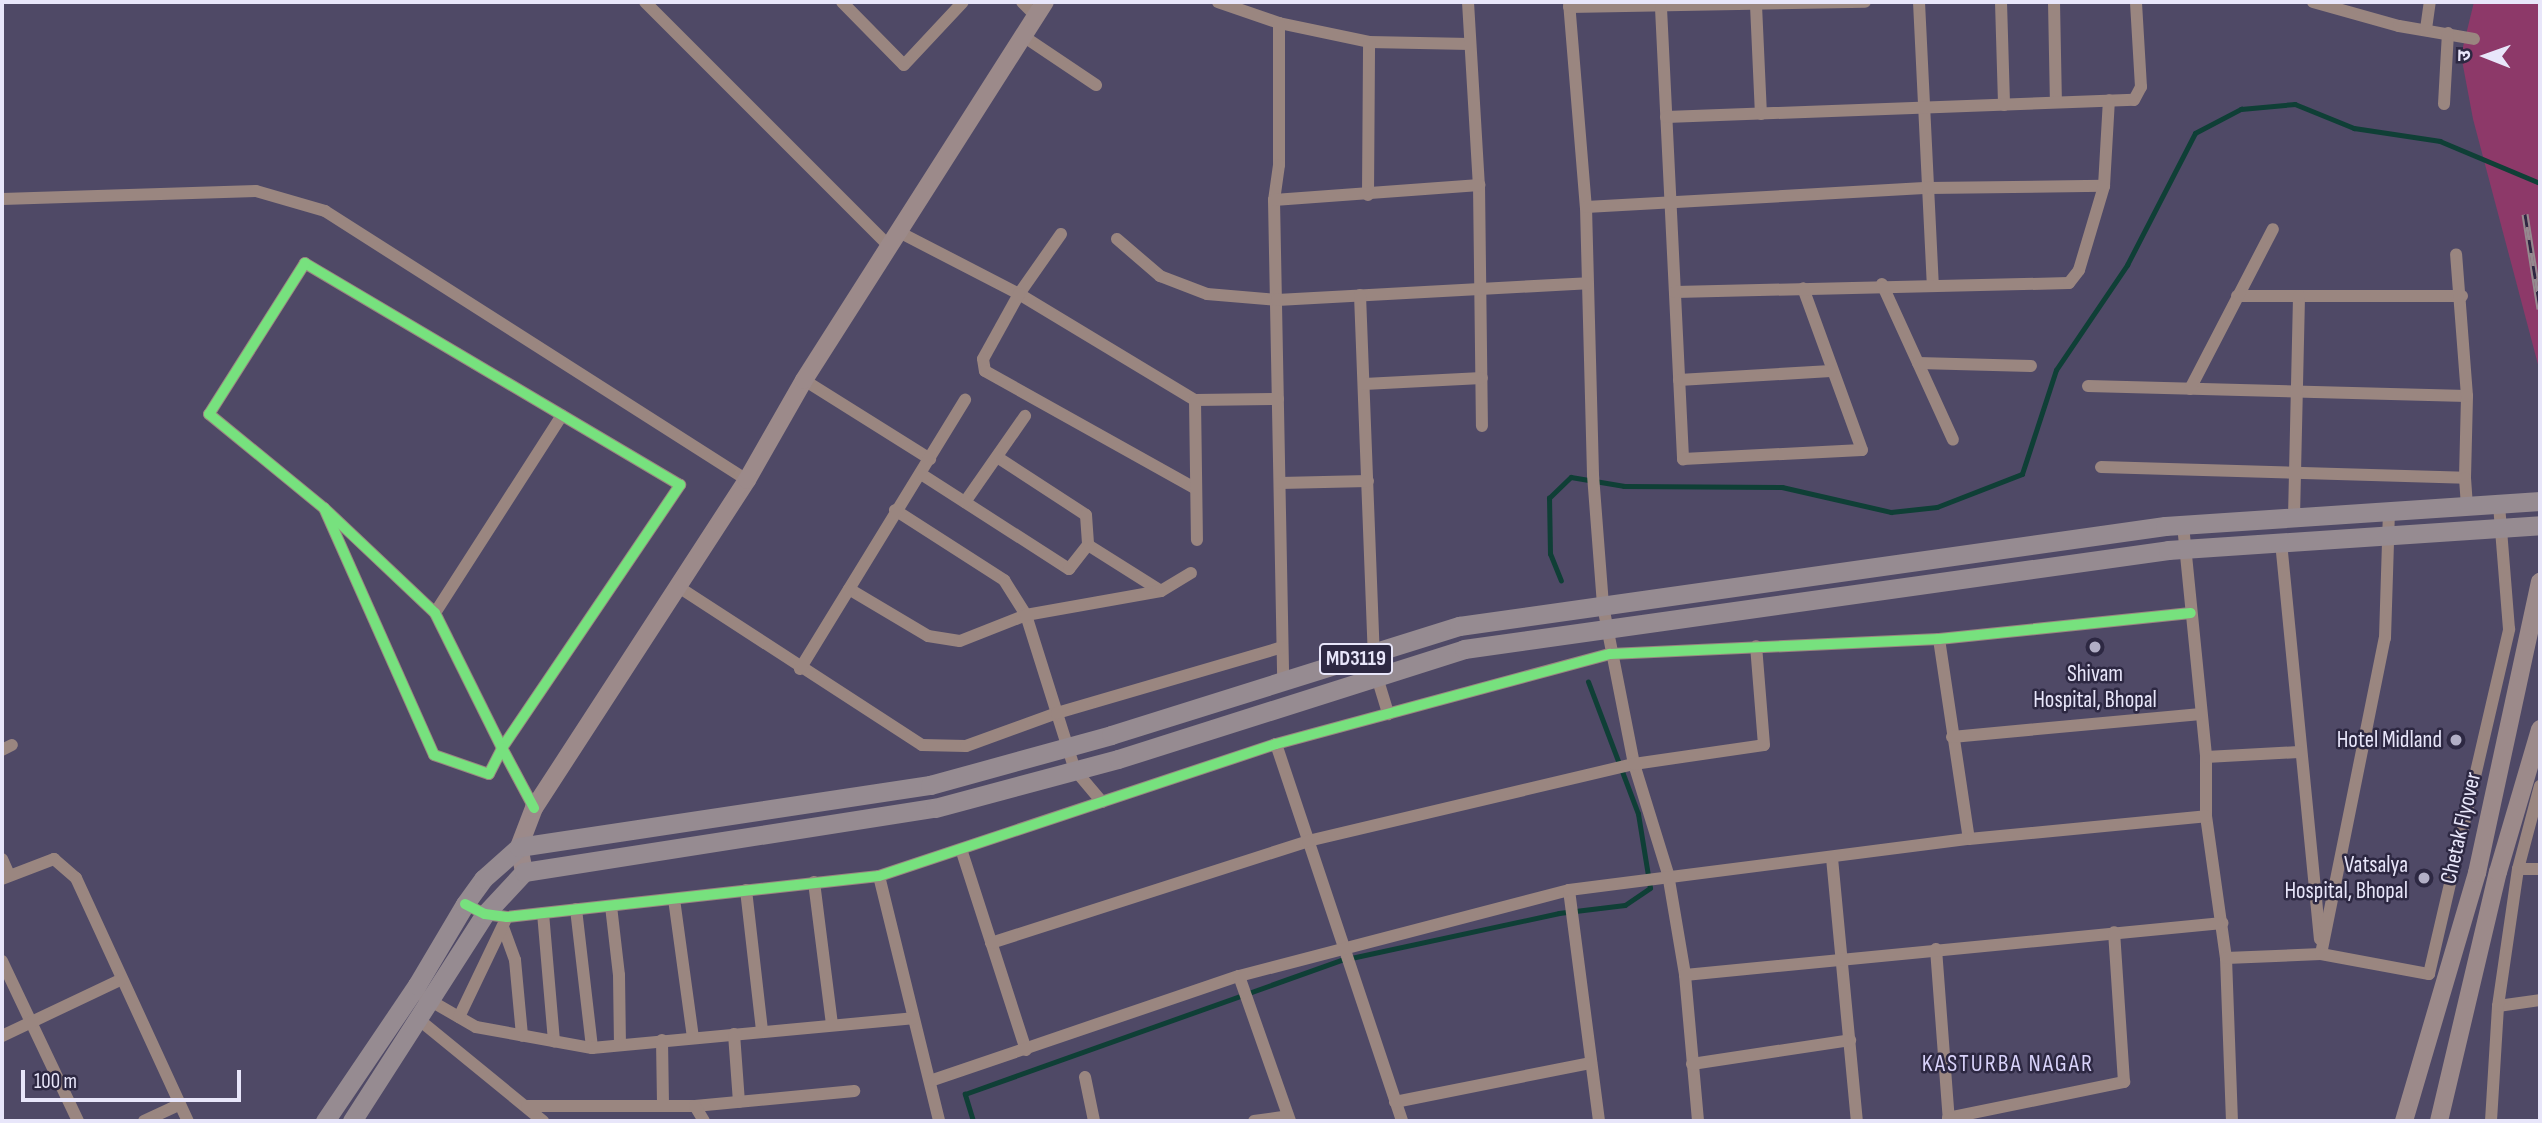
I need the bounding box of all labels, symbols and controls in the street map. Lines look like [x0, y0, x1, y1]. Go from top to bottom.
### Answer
north arrow [2451, 21, 2521, 91]
text: उ [2453, 50, 2476, 61]
marker: Shivam Hospital, Bhopal [2085, 637, 2105, 657]
road number: MD3119 [1318, 642, 1394, 676]
place label: Shivam Hospital, Bhopal [2033, 660, 2157, 714]
place label: Hotel Midland [2337, 726, 2442, 754]
marker: Hotel Midland [2448, 732, 2464, 748]
street label: Chetak Flyover [2435, 769, 2487, 887]
place label: Vatsalya Hospital, Bhopal [2284, 851, 2408, 905]
marker: Vatsalya Hospital, Bhopal [2414, 868, 2434, 888]
district label: KASTURBA NAGAR [1924, 1050, 2092, 1078]
scale bar [24, 1056, 245, 1100]
text: 100 m [34, 1069, 77, 1094]

